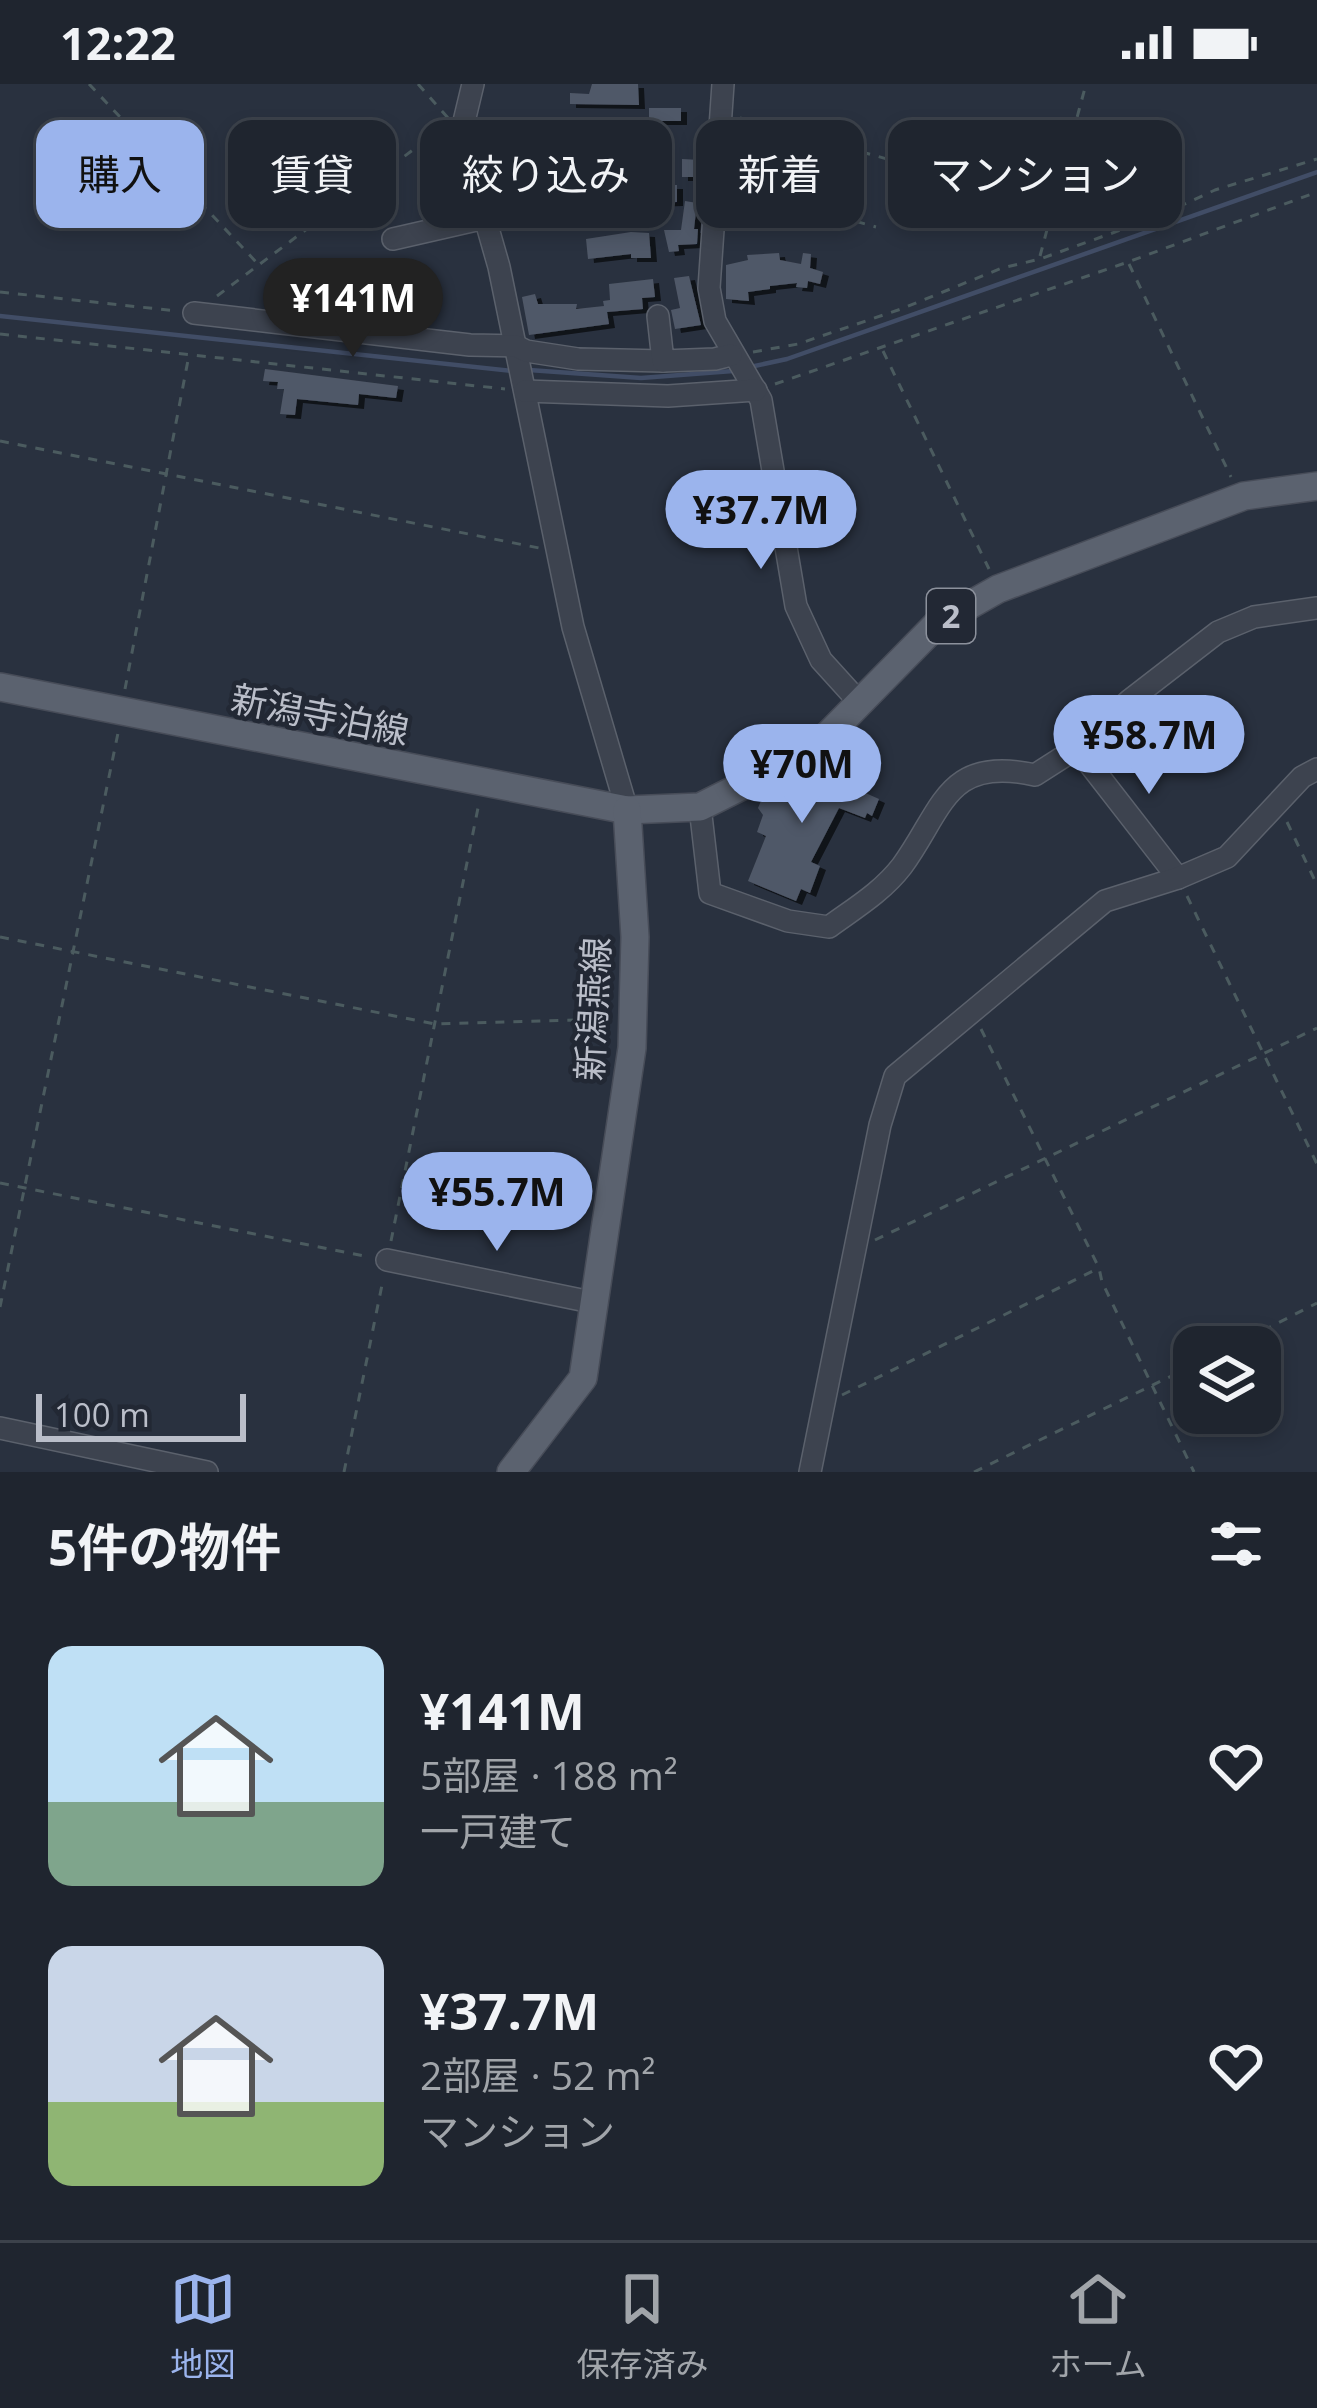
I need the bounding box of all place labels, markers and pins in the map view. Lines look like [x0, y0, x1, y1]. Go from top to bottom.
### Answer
pin: ¥141M [269, 258, 437, 360]
pin: ¥37.7M [663, 470, 859, 572]
pin: ¥58.7M [1051, 695, 1247, 797]
pin: ¥70M [731, 724, 873, 826]
pin: ¥55.7M [399, 1152, 595, 1254]

